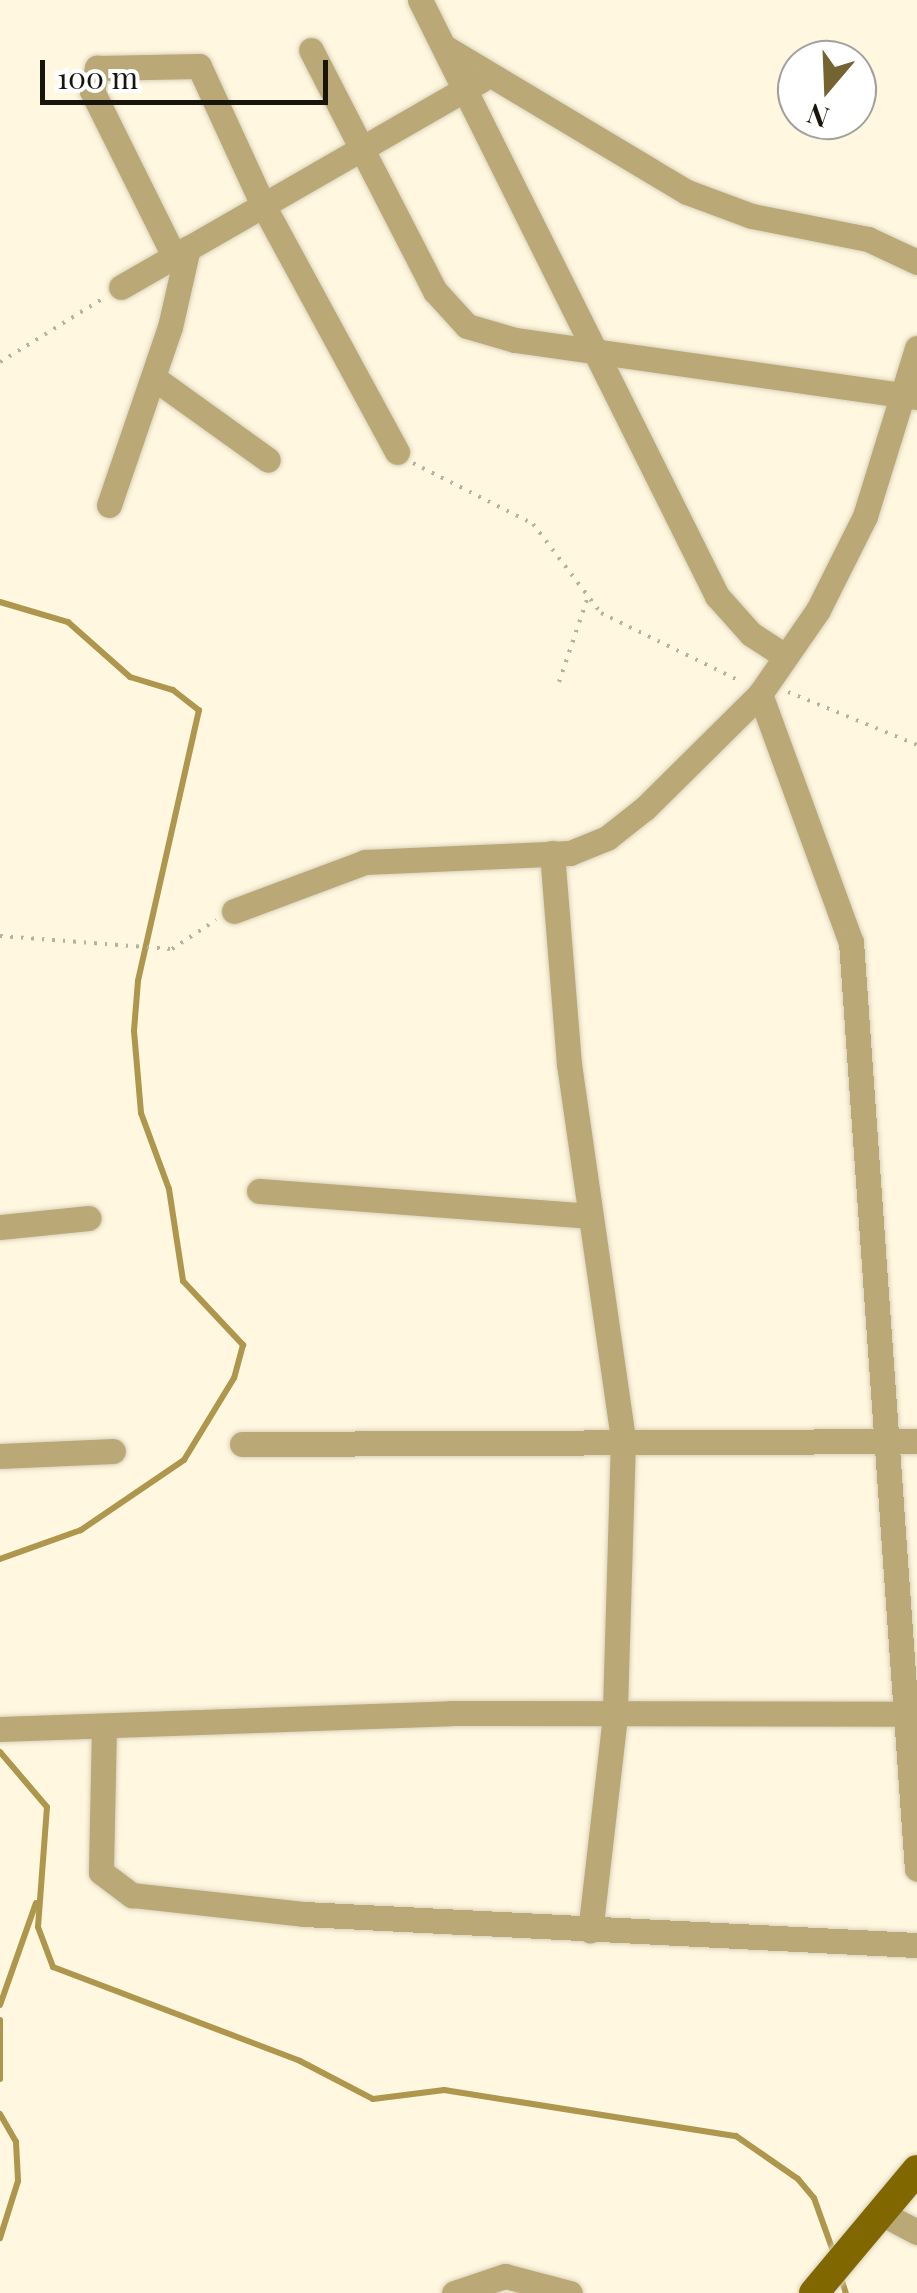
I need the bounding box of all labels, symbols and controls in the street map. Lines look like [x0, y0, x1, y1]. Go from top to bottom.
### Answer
scale bar [45, 40, 332, 102]
north arrow [777, 40, 877, 140]
text: 100 m [57, 57, 138, 97]
text: N [802, 96, 833, 138]

